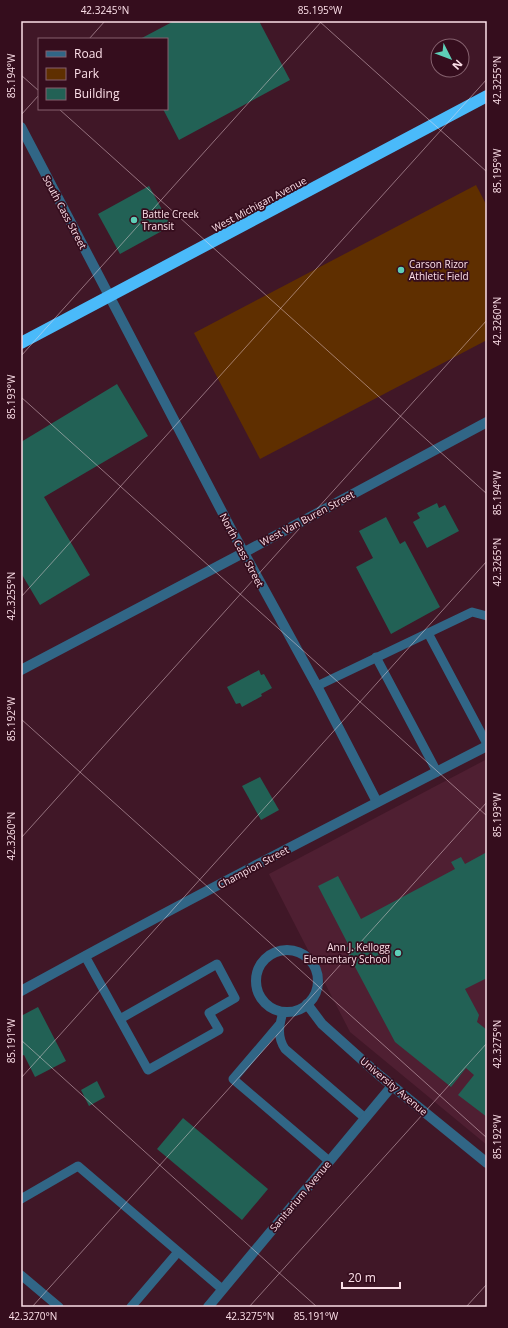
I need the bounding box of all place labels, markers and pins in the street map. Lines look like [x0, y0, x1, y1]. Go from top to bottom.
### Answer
place label: Battle Creek Transit [142, 207, 199, 233]
marker: Battle Creek Transit [129, 215, 139, 225]
place label: Carson Rizor Athletic Field [409, 257, 469, 283]
marker: Carson Rizor Athletic Field [396, 265, 406, 275]
place label: Ann J. Kellogg Elementary School [304, 940, 391, 966]
marker: Ann J. Kellogg Elementary School [393, 948, 403, 958]

